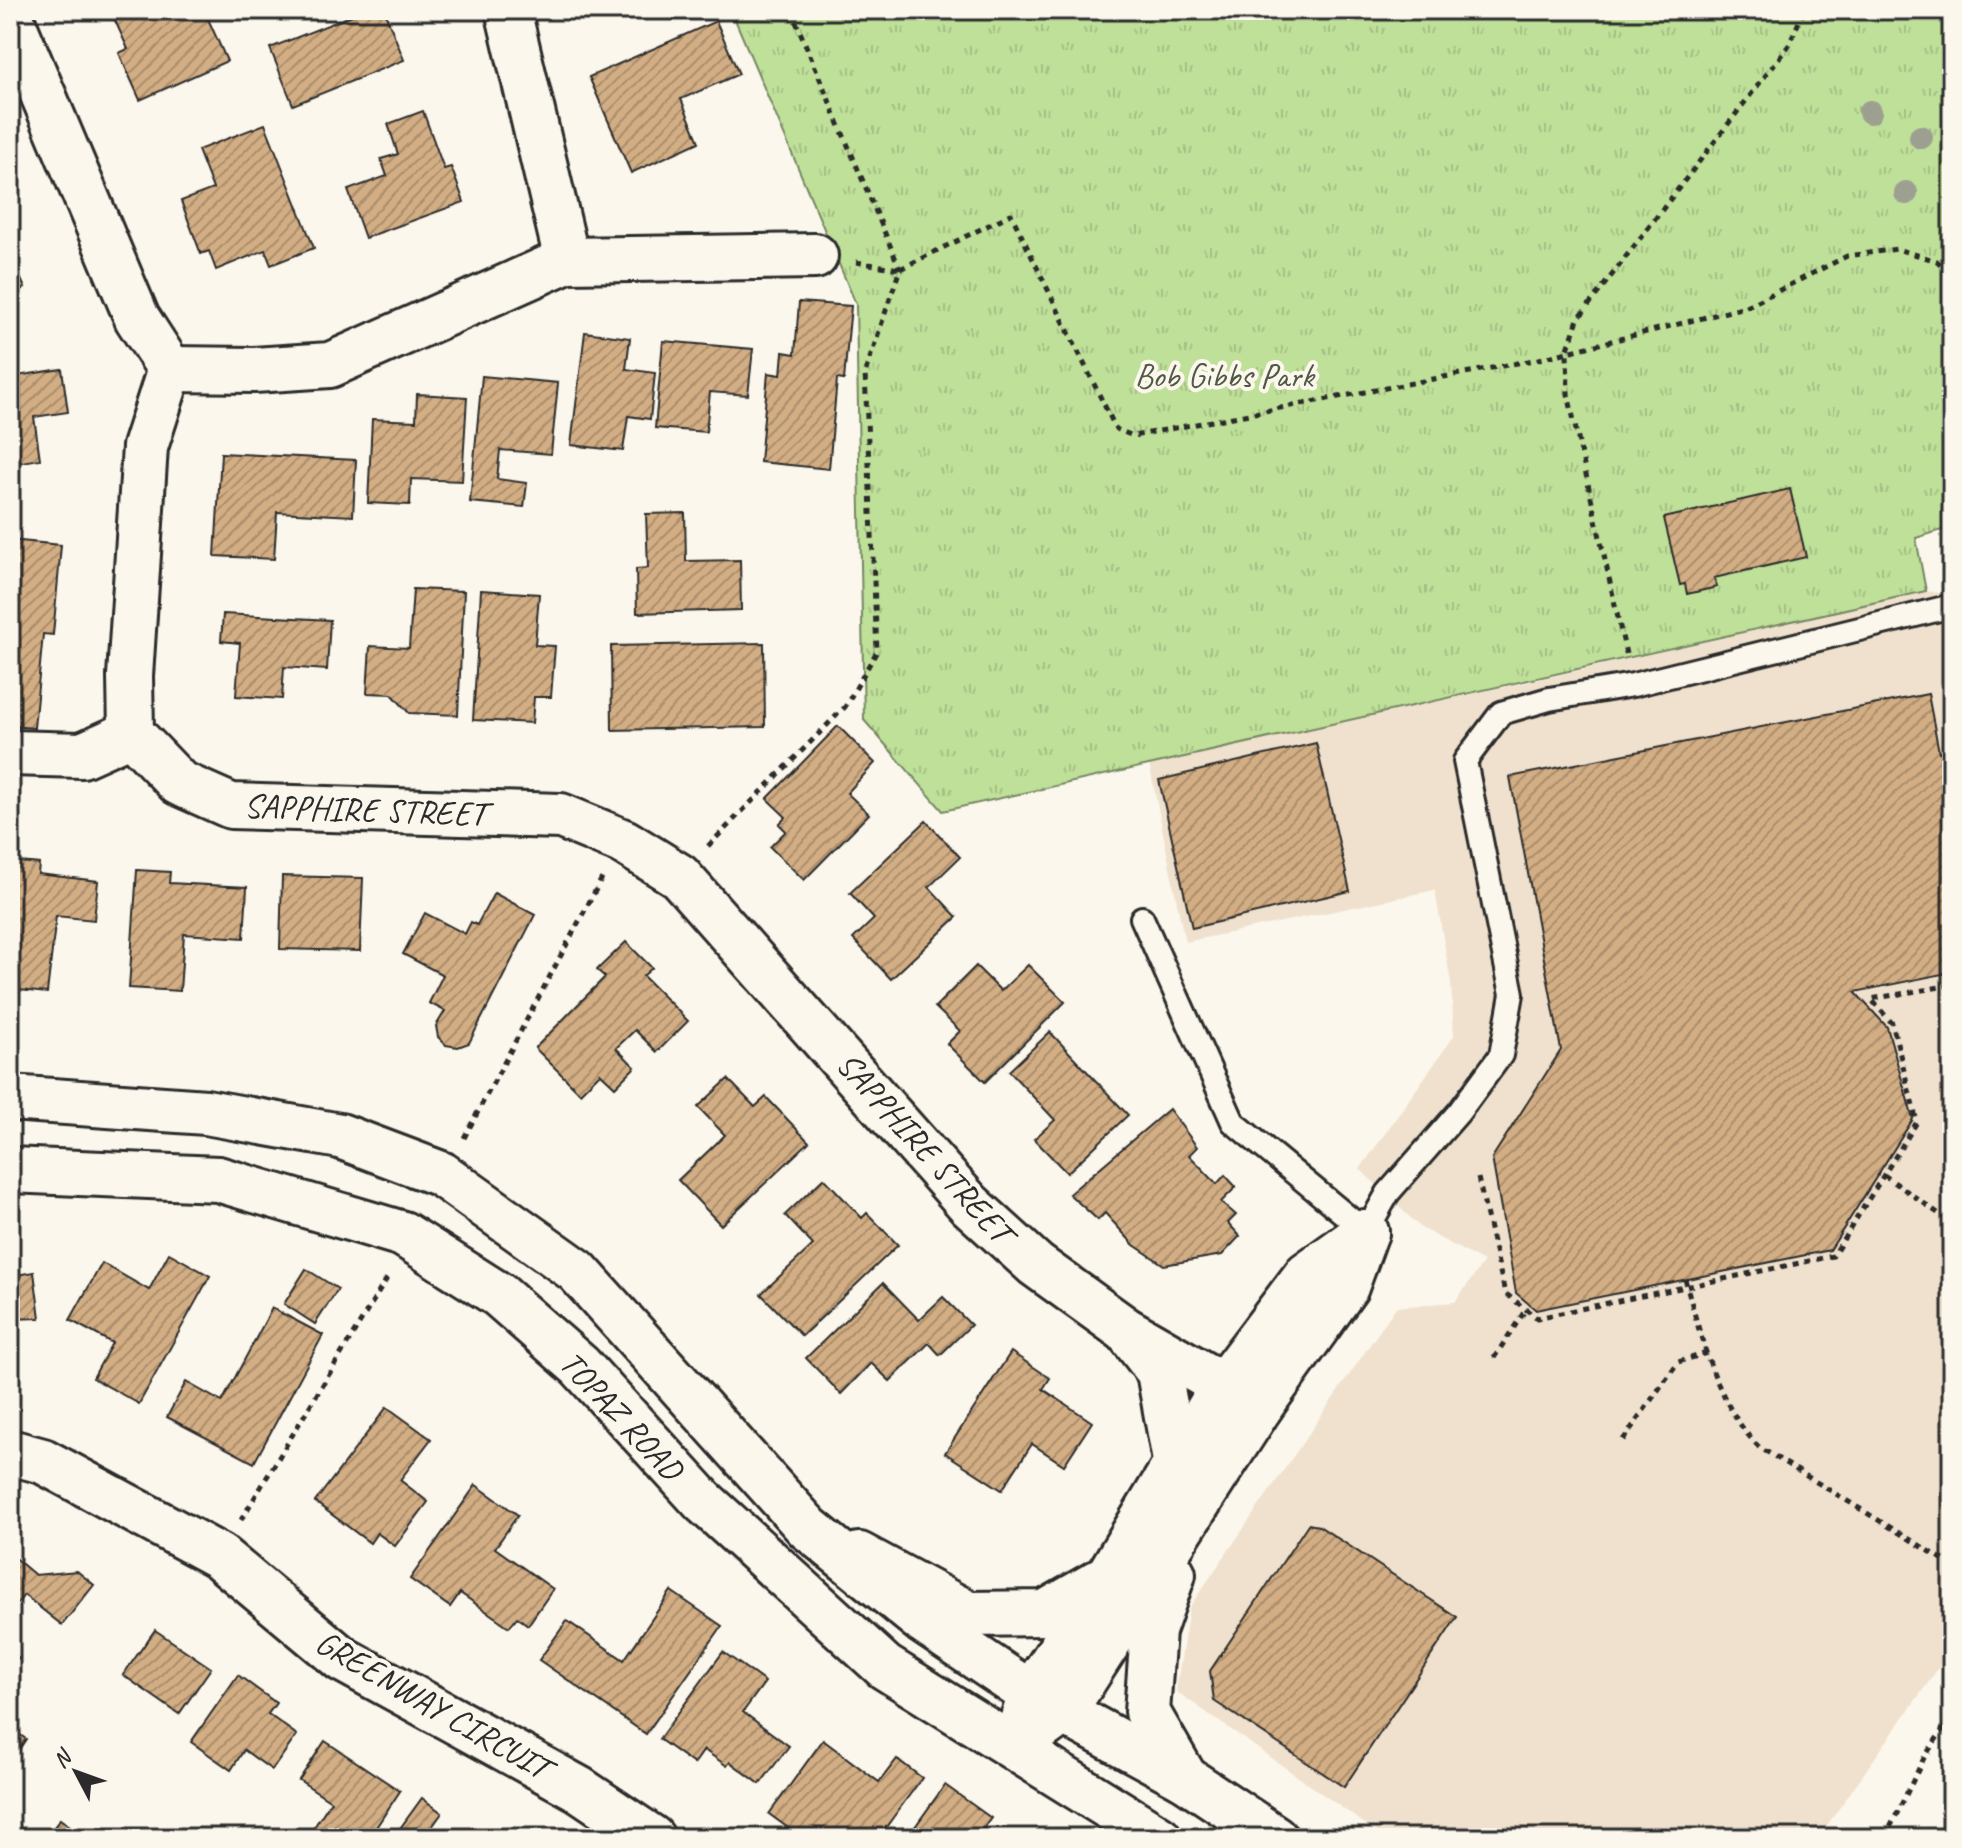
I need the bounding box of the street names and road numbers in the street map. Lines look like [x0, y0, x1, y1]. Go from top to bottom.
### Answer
street label: SAPPHIRE STREET [243, 784, 495, 836]
street label: SAPPHIRE STREET [828, 1043, 1027, 1258]
street label: TOPAZ ROAD [551, 1342, 694, 1491]
street label: GREENWAY CIRCUIT [308, 1620, 565, 1793]

